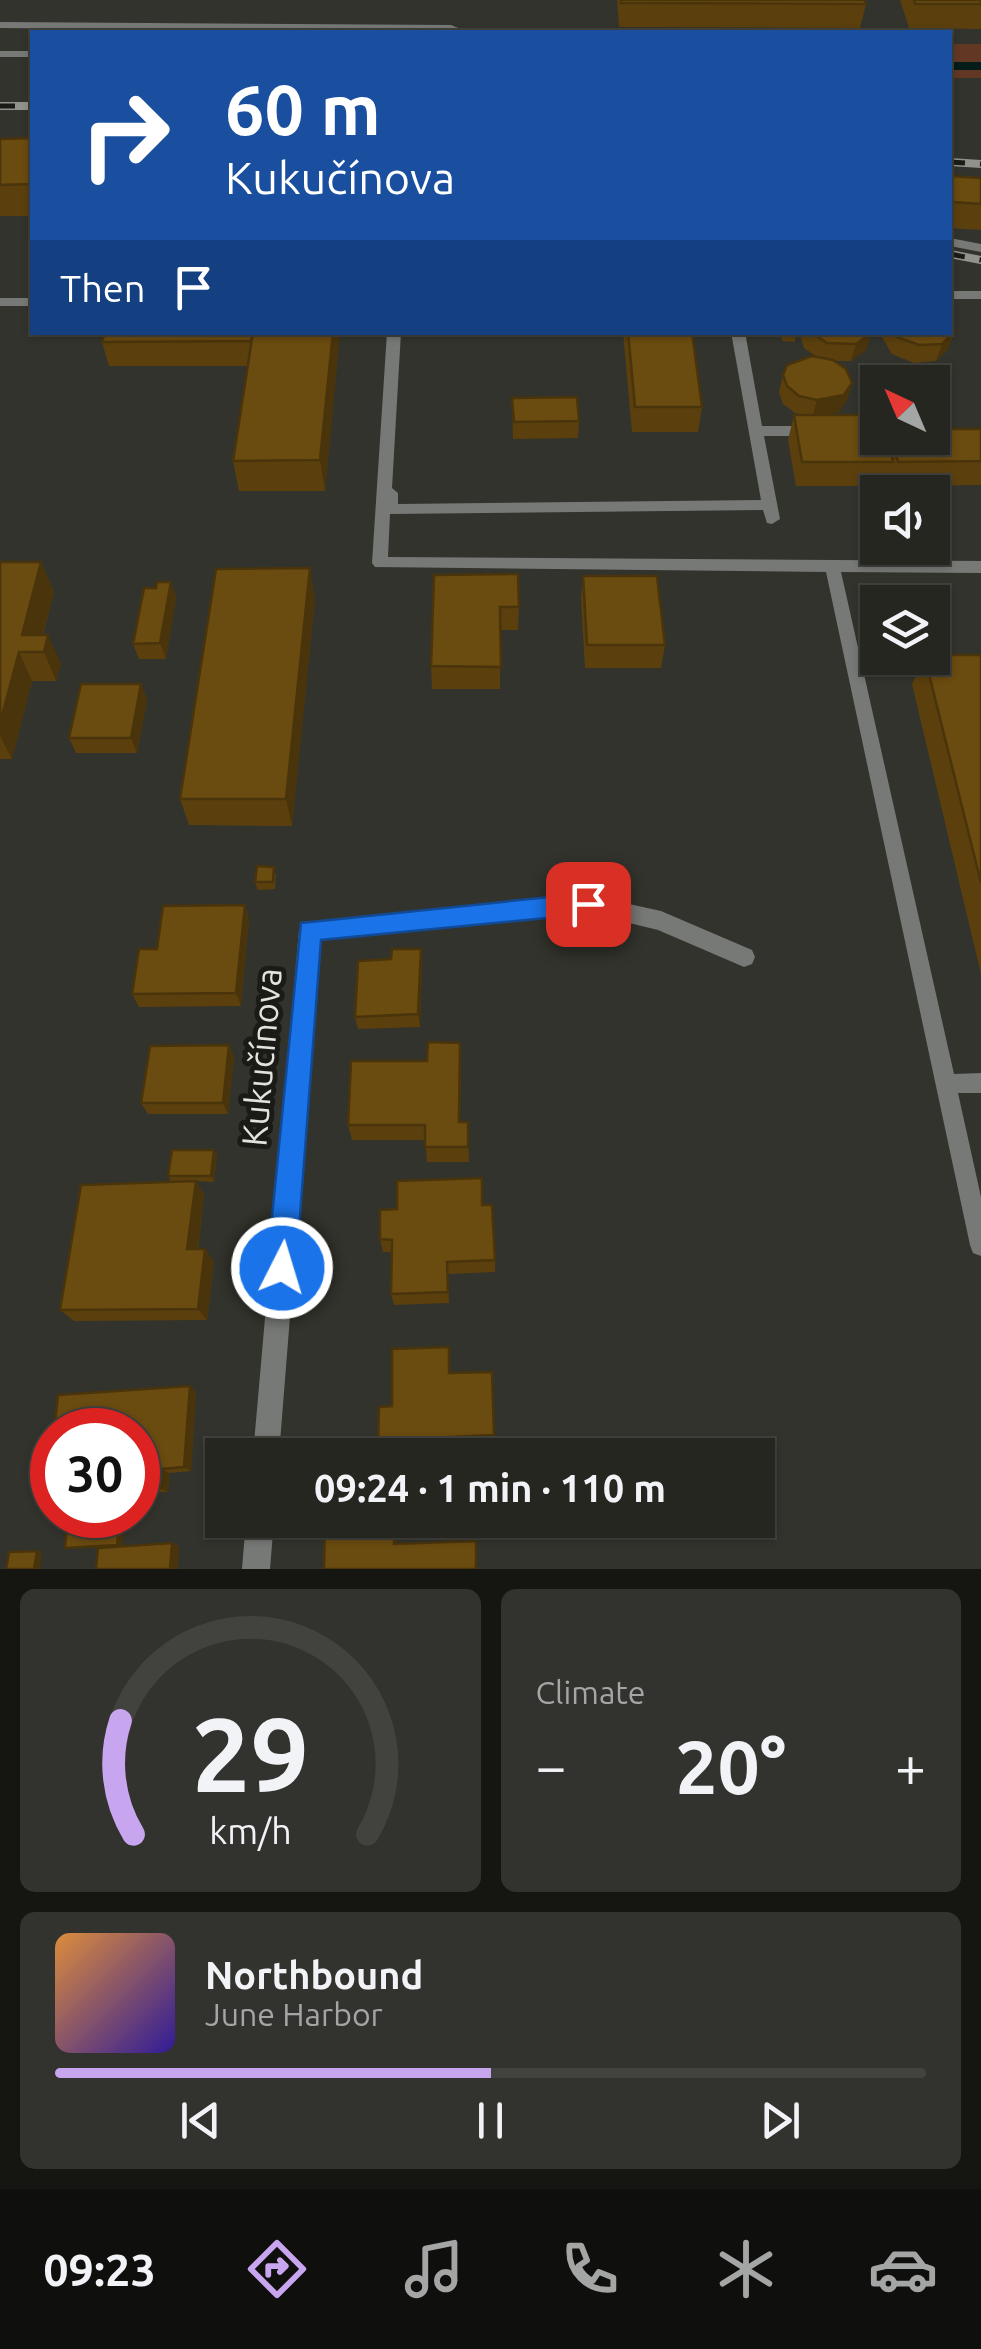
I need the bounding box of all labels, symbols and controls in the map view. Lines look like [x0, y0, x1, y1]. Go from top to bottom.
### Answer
icon: right [60, 70, 190, 200]
text: 60 m [225, 70, 381, 148]
text: Kukučínova [225, 152, 455, 203]
icon: arrive [166, 260, 221, 315]
text: Then [60, 267, 146, 309]
north arrow [860, 365, 950, 455]
map controls [860, 365, 950, 675]
button: sound [860, 475, 950, 565]
button: layers [860, 585, 950, 675]
pin [546, 862, 631, 947]
icon: arrive [561, 877, 616, 932]
street label: Kukučínova [233, 966, 289, 1148]
position arrow [230, 1216, 334, 1320]
speed limit sign: 30 [30, 1408, 160, 1538]
text: 09:24 · 1 min · 110 m [314, 1467, 666, 1509]
text: Climate [536, 1674, 646, 1710]
text: 29 [192, 1695, 309, 1812]
text: 20° [675, 1724, 786, 1808]
text: − [536, 1735, 567, 1796]
text: + [895, 1735, 926, 1796]
text: km/h [209, 1811, 292, 1851]
text: Northbound [205, 1954, 423, 1996]
text: June Harbor [205, 1996, 383, 2032]
icon: previous [173, 2093, 228, 2148]
icon: pause [463, 2093, 518, 2148]
icon: next [753, 2093, 808, 2148]
icon: directions [242, 2234, 312, 2304]
icon: music [399, 2234, 469, 2304]
icon: phone [555, 2234, 625, 2304]
icon: climate [711, 2234, 781, 2304]
icon: car [868, 2234, 938, 2304]
text: 09:23 [43, 2244, 156, 2295]

